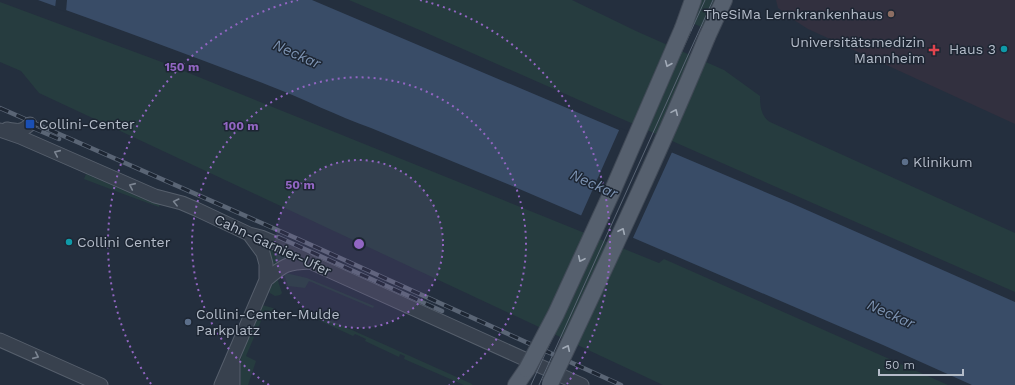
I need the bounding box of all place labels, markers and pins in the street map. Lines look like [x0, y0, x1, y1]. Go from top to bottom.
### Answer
place label: TheSiMa Lernkrankenhaus [704, 6, 883, 22]
marker: TheSiMa Lernkrankenhaus [886, 9, 896, 19]
place label: Universitätsmedizin Mannheim [790, 34, 925, 66]
place label: Haus 3 [949, 41, 996, 57]
marker: Universitätsmedizin Mannheim [928, 44, 940, 56]
marker: Haus 3 [999, 44, 1009, 54]
place label: Collini-Center [39, 116, 135, 132]
marker: Collini-Center [24, 118, 36, 130]
place label: Klinikum [913, 154, 973, 170]
marker: Klinikum [900, 157, 910, 167]
place label: Collini Center [77, 234, 171, 250]
marker: Collini Center [64, 237, 74, 247]
centre of rings [352, 237, 366, 251]
place label: Collini-Center-Mulde Parkplatz [196, 306, 339, 338]
marker: Collini-Center-Mulde Parkplatz [183, 317, 193, 327]

